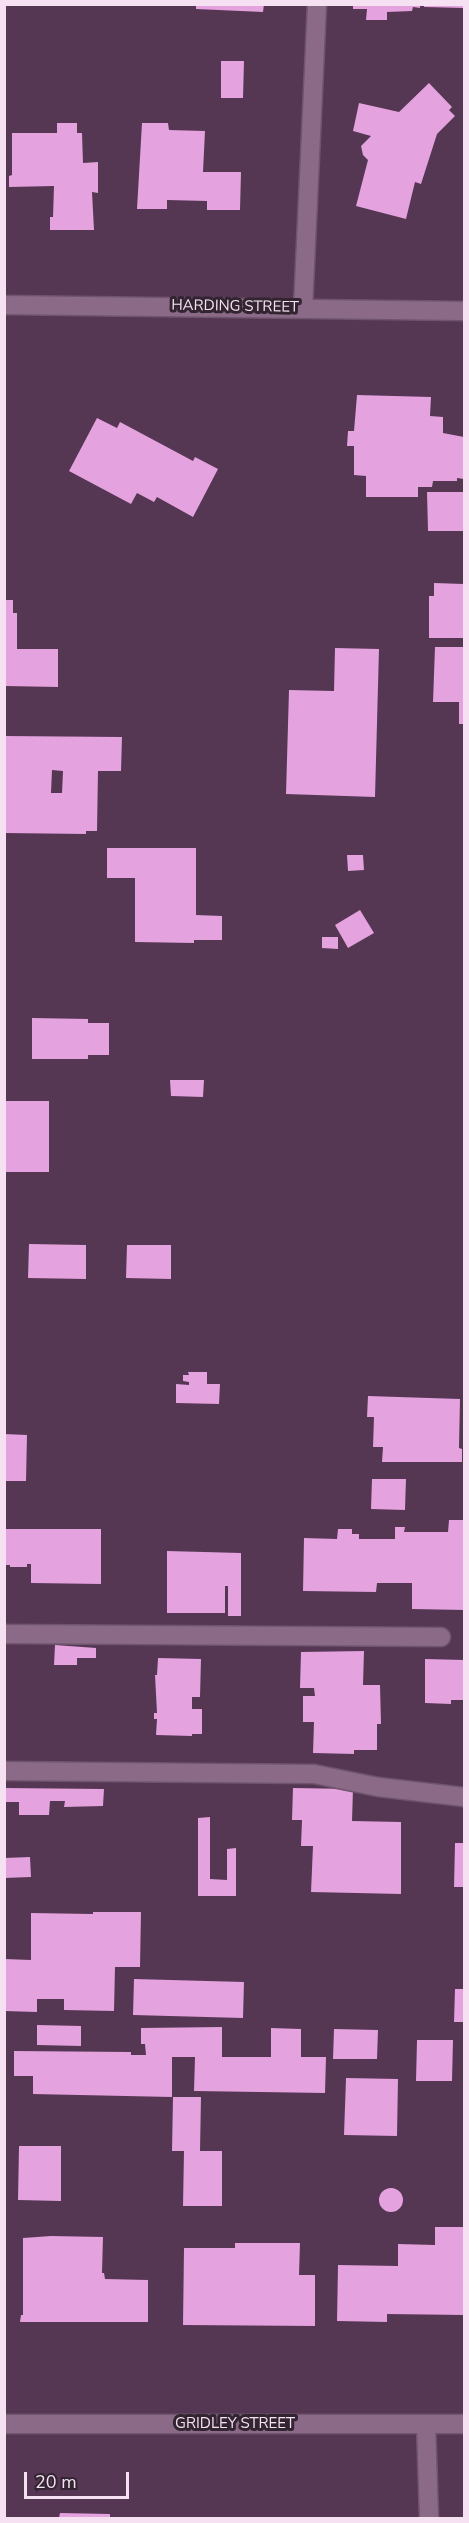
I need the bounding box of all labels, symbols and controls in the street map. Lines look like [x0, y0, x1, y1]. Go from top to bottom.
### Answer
street label: HARDING STREET [171, 297, 299, 317]
street label: GRIDLEY STREET [175, 2415, 295, 2433]
scale bar [27, 2460, 132, 2498]
text: 20 m [35, 2470, 77, 2494]

